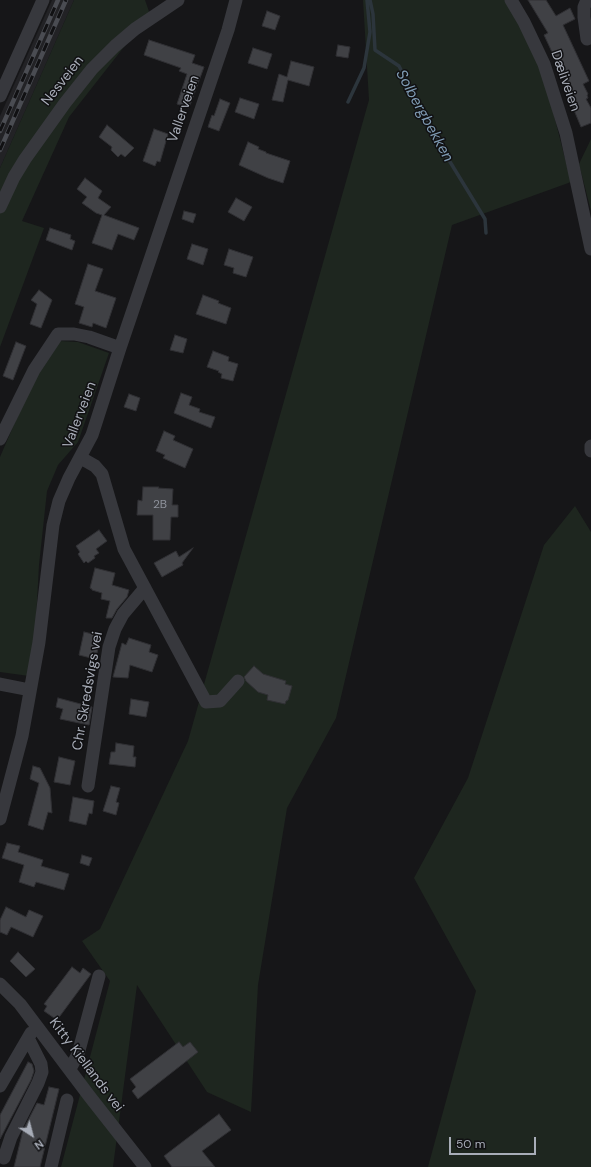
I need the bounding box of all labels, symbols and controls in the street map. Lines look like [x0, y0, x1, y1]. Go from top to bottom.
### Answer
street label: Dæliveien [547, 48, 583, 114]
street label: Nesveien [38, 53, 88, 109]
water label: Solbergbekken [391, 67, 457, 165]
street label: Vallerveien [165, 73, 203, 145]
street label: Vallerveien [60, 379, 100, 451]
house number: 2B [153, 498, 167, 512]
street label: Chr. Skredsvigs vei [69, 630, 107, 752]
street label: Kitty Kiellands vei [45, 1015, 127, 1115]
north arrow [12, 1115, 52, 1155]
scale bar [451, 1129, 538, 1155]
text: 50 m [456, 1136, 485, 1152]
text: N [32, 1137, 46, 1153]

